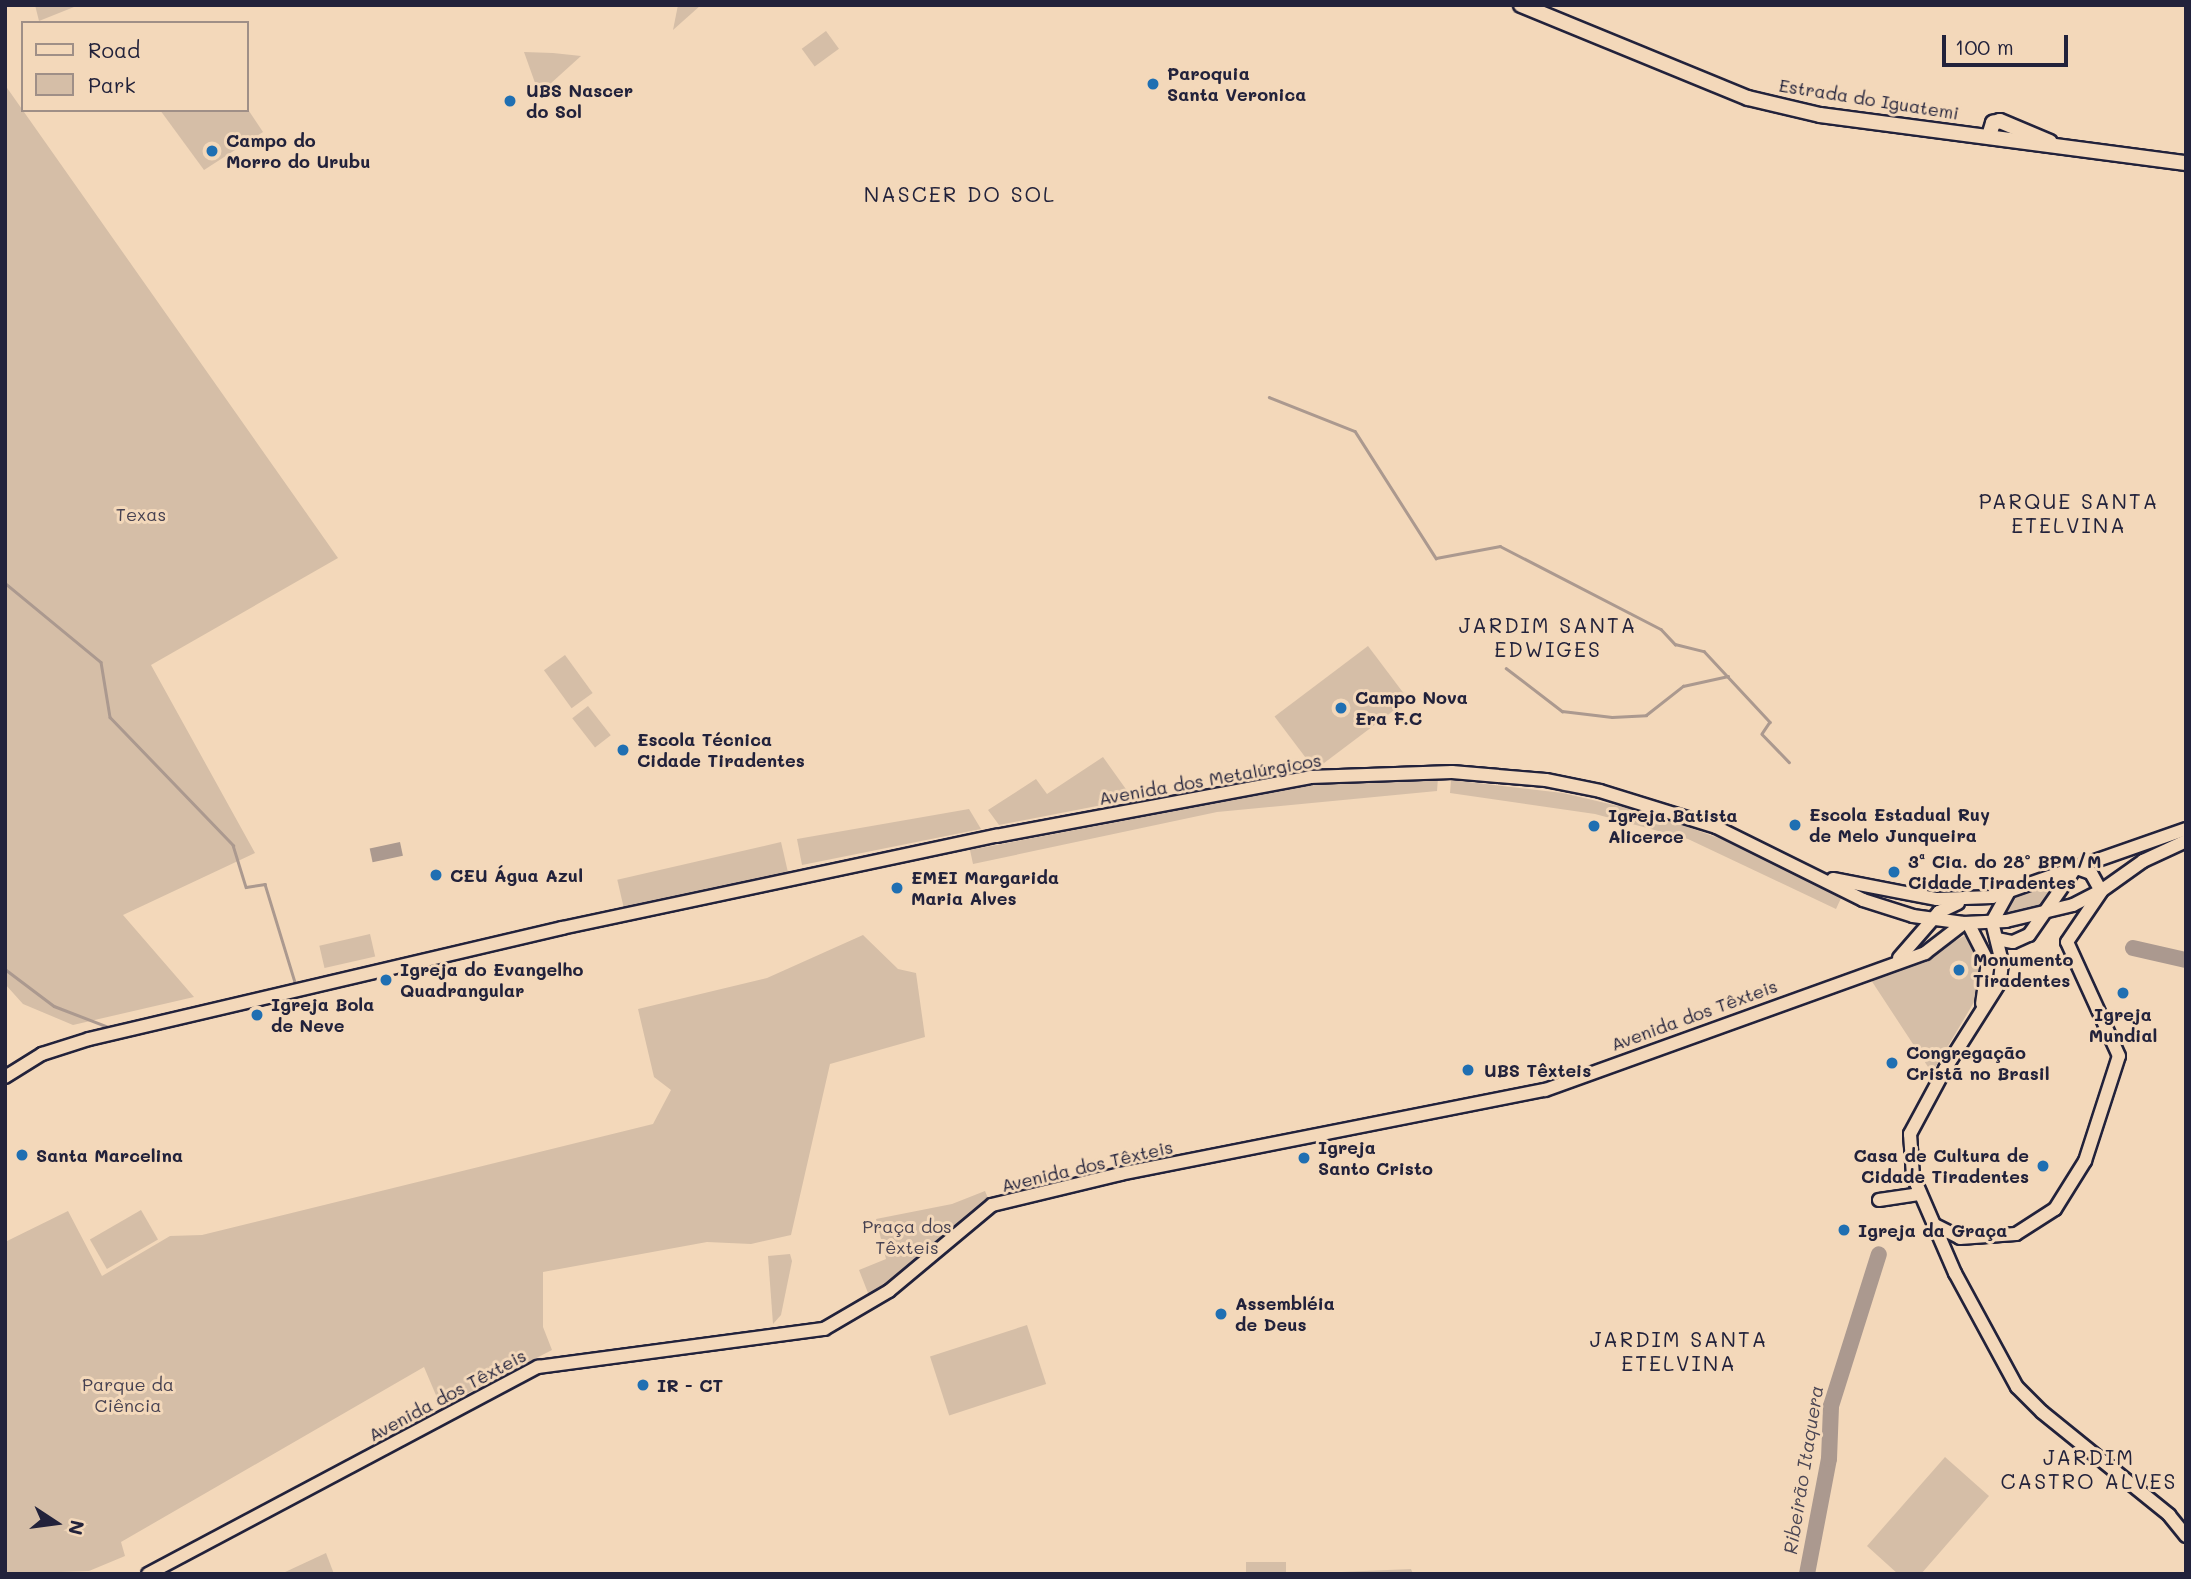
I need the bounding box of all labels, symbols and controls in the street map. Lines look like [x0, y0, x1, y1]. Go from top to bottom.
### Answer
legend [21, 21, 248, 112]
scale bar [1946, 21, 2072, 65]
text: 100 m [1955, 33, 2014, 60]
text: Road [88, 36, 140, 63]
place label: Paroquia Santa Veronica [1167, 63, 1306, 106]
text: Park [88, 71, 136, 98]
street label: Estrada do Iguatemi [1778, 74, 1960, 124]
marker: Paroquia Santa Veronica [1145, 76, 1161, 92]
place label: UBS Nascer do Sol [526, 80, 633, 122]
marker: UBS Nascer do Sol [500, 91, 520, 111]
place label: Campo do Morro do Urubu [226, 130, 371, 172]
marker: Campo do Morro do Urubu [204, 143, 220, 159]
district label: NASCER DO SOL [865, 181, 1055, 207]
district label: PARQUE SANTA ETELVINA [1980, 488, 2158, 538]
park label: Texas [116, 503, 166, 525]
district label: JARDIM SANTA EDWIGES [1460, 612, 1636, 662]
place label: Campo Nova Era F.C [1355, 687, 1468, 730]
marker: Campo Nova Era F.C [1333, 700, 1349, 716]
place label: Escola Técnica Cidade Tiradentes [637, 729, 805, 772]
marker: Escola Técnica Cidade Tiradentes [615, 742, 631, 758]
street label: Avenida dos Metalúrgicos [1097, 749, 1323, 809]
place label: Escola Estadual Ruy de Melo Junqueira [1809, 804, 1990, 846]
place label: Igreja Batista Alicerce [1608, 805, 1738, 848]
marker: Escola Estadual Ruy de Melo Junqueira [1787, 817, 1803, 833]
marker: Igreja Batista Alicerce [1586, 818, 1602, 834]
place label: 3ª Cia. do 28º BPM/M Cidade Tiradentes [1908, 851, 2101, 894]
place label: CEU Água Azul [450, 864, 583, 886]
marker: 3ª Cia. do 28º BPM/M Cidade Tiradentes [1886, 864, 1902, 880]
marker: CEU Água Azul [428, 867, 444, 883]
place label: EMEI Margarida Maria Alves [911, 867, 1059, 910]
marker: EMEI Margarida Maria Alves [889, 880, 905, 896]
place label: Monumento Tiradentes [1973, 949, 2073, 992]
place label: Igreja do Evangelho Quadrangular [400, 959, 583, 1002]
marker: Monumento Tiradentes [1951, 962, 1967, 978]
marker: Igreja do Evangelho Quadrangular [378, 972, 394, 988]
street label: Avenida dos Têxteis [1608, 975, 1780, 1055]
marker: Igreja Mundial [2115, 985, 2131, 1001]
place label: Igreja Bola de Neve [271, 994, 374, 1036]
place label: Igreja Mundial [2089, 1004, 2157, 1046]
marker: Igreja Bola de Neve [249, 1007, 265, 1023]
place label: Congregação Cristã no Brasil [1906, 1042, 2050, 1084]
marker: Congregação Cristã no Brasil [1884, 1055, 1900, 1071]
place label: UBS Têxteis [1484, 1059, 1591, 1081]
marker: UBS Têxteis [1458, 1060, 1478, 1080]
street label: Avenida dos Têxteis [999, 1136, 1175, 1196]
place label: Igreja Santo Cristo [1318, 1137, 1433, 1180]
place label: Santa Marcelina [36, 1144, 183, 1166]
place label: Casa de Cultura de Cidade Tiradentes [1854, 1145, 2029, 1188]
marker: Santa Marcelina [14, 1147, 30, 1163]
marker: Igreja Santo Cristo [1296, 1150, 1312, 1166]
marker: Casa de Cultura de Cidade Tiradentes [2035, 1158, 2051, 1174]
park label: Praça dos Têxteis [862, 1216, 952, 1258]
place label: Igreja da Graça [1858, 1219, 2007, 1241]
marker: Igreja da Graça [1836, 1222, 1852, 1238]
place label: Assembléia de Deus [1235, 1293, 1335, 1336]
marker: Assembléia de Deus [1213, 1306, 1229, 1322]
district label: JARDIM SANTA ETELVINA [1591, 1326, 1767, 1376]
street label: Avenida dos Têxteis [364, 1344, 530, 1446]
park label: Parque da Ciência [82, 1374, 174, 1416]
place label: IR - CT [657, 1374, 723, 1396]
marker: IR - CT [635, 1377, 651, 1393]
water label: Ribeirão Itaquera [1778, 1384, 1828, 1556]
district label: JARDIM CASTRO ALVES [2002, 1444, 2176, 1494]
north arrow [21, 1488, 91, 1558]
text: N [63, 1518, 91, 1538]

